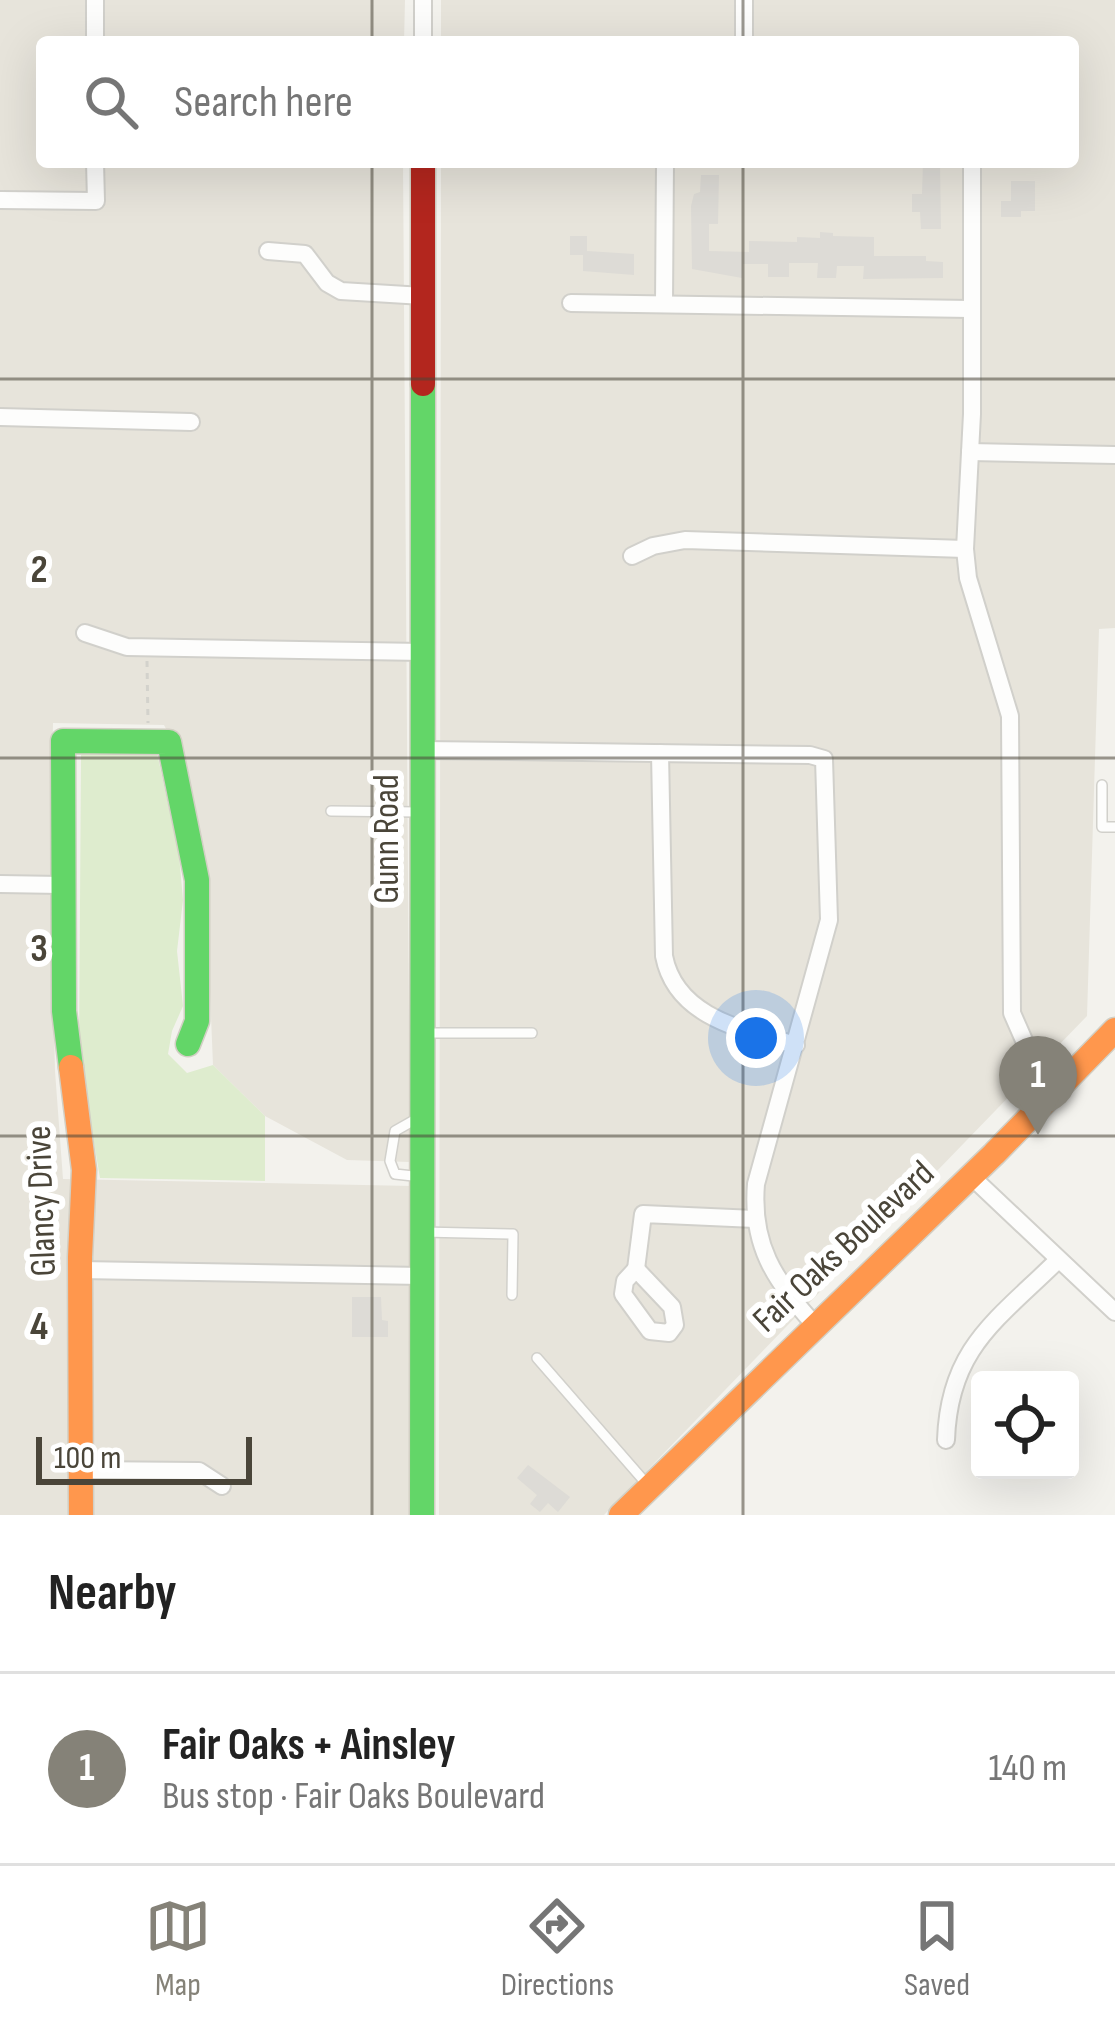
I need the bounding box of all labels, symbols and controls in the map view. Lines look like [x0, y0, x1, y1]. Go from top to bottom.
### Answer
search box [36, 36, 1079, 168]
icon: search [78, 69, 144, 135]
text: Search here [174, 75, 353, 130]
text: 2 [30, 547, 48, 594]
street label: Gunn Road [366, 774, 409, 904]
text: 3 [30, 926, 48, 973]
your location [726, 1008, 786, 1068]
pin: 1 [999, 1036, 1077, 1135]
street label: Glancy Drive [18, 1125, 66, 1277]
street label: Fair Oaks Boulevard [745, 1152, 943, 1342]
text: 4 [30, 1304, 48, 1351]
map controls [971, 1371, 1079, 1479]
button: locate [971, 1371, 1079, 1479]
scale bar [36, 1431, 252, 1484]
text: 100 m [54, 1438, 121, 1478]
text: Nearby [48, 1563, 177, 1624]
text: Fair Oaks + Ainsley [162, 1718, 455, 1773]
text: 1 [79, 1745, 95, 1792]
text: 140 m [988, 1745, 1067, 1792]
text: Bus stop · Fair Oaks Boulevard [162, 1773, 545, 1820]
tab: Map [145, 1893, 211, 2005]
tab: Directions [501, 1893, 614, 2005]
tab: Saved [904, 1893, 970, 2005]

